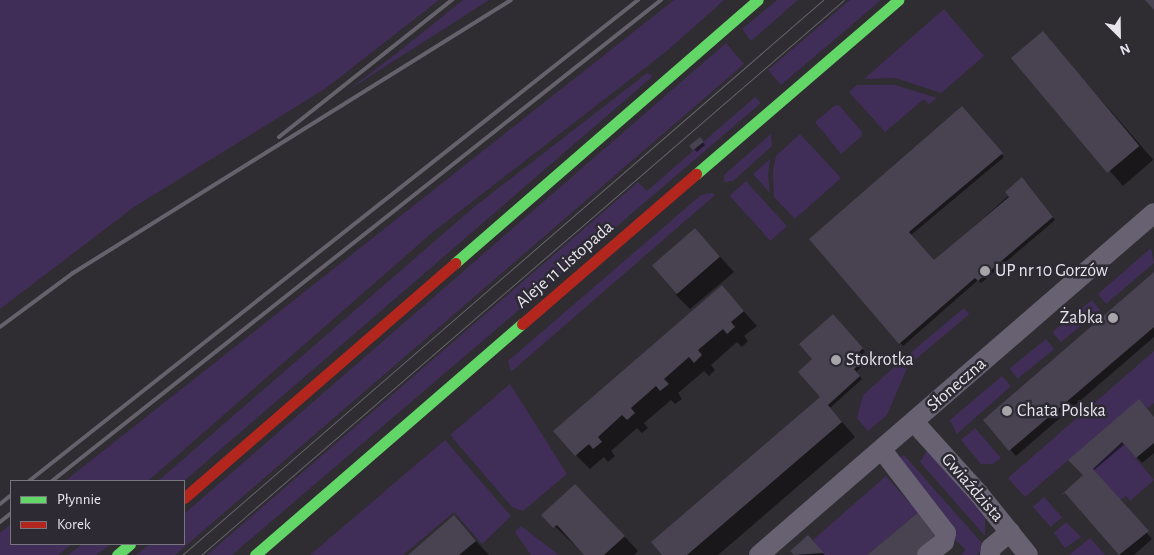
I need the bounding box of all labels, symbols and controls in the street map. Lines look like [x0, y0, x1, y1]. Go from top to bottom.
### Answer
north arrow [1094, 10, 1144, 60]
text: N [1118, 40, 1132, 57]
street label: Aleje 11 Listopada [512, 217, 618, 313]
place label: UP nr 10 Gorzów [995, 260, 1108, 282]
marker: UP nr 10 Gorzów [979, 265, 991, 277]
place label: Żabka [1060, 307, 1103, 329]
marker: Żabka [1107, 312, 1119, 324]
place label: Stokrotka [846, 349, 914, 371]
street label: Słoneczna [923, 353, 991, 417]
marker: Stokrotka [830, 354, 842, 366]
place label: Chata Polska [1017, 400, 1106, 422]
marker: Chata Polska [1001, 405, 1013, 417]
street label: Gwiaździsta [936, 449, 1008, 527]
legend [10, 480, 185, 545]
text: Płynnie [57, 492, 101, 507]
text: Korek [57, 517, 91, 532]

